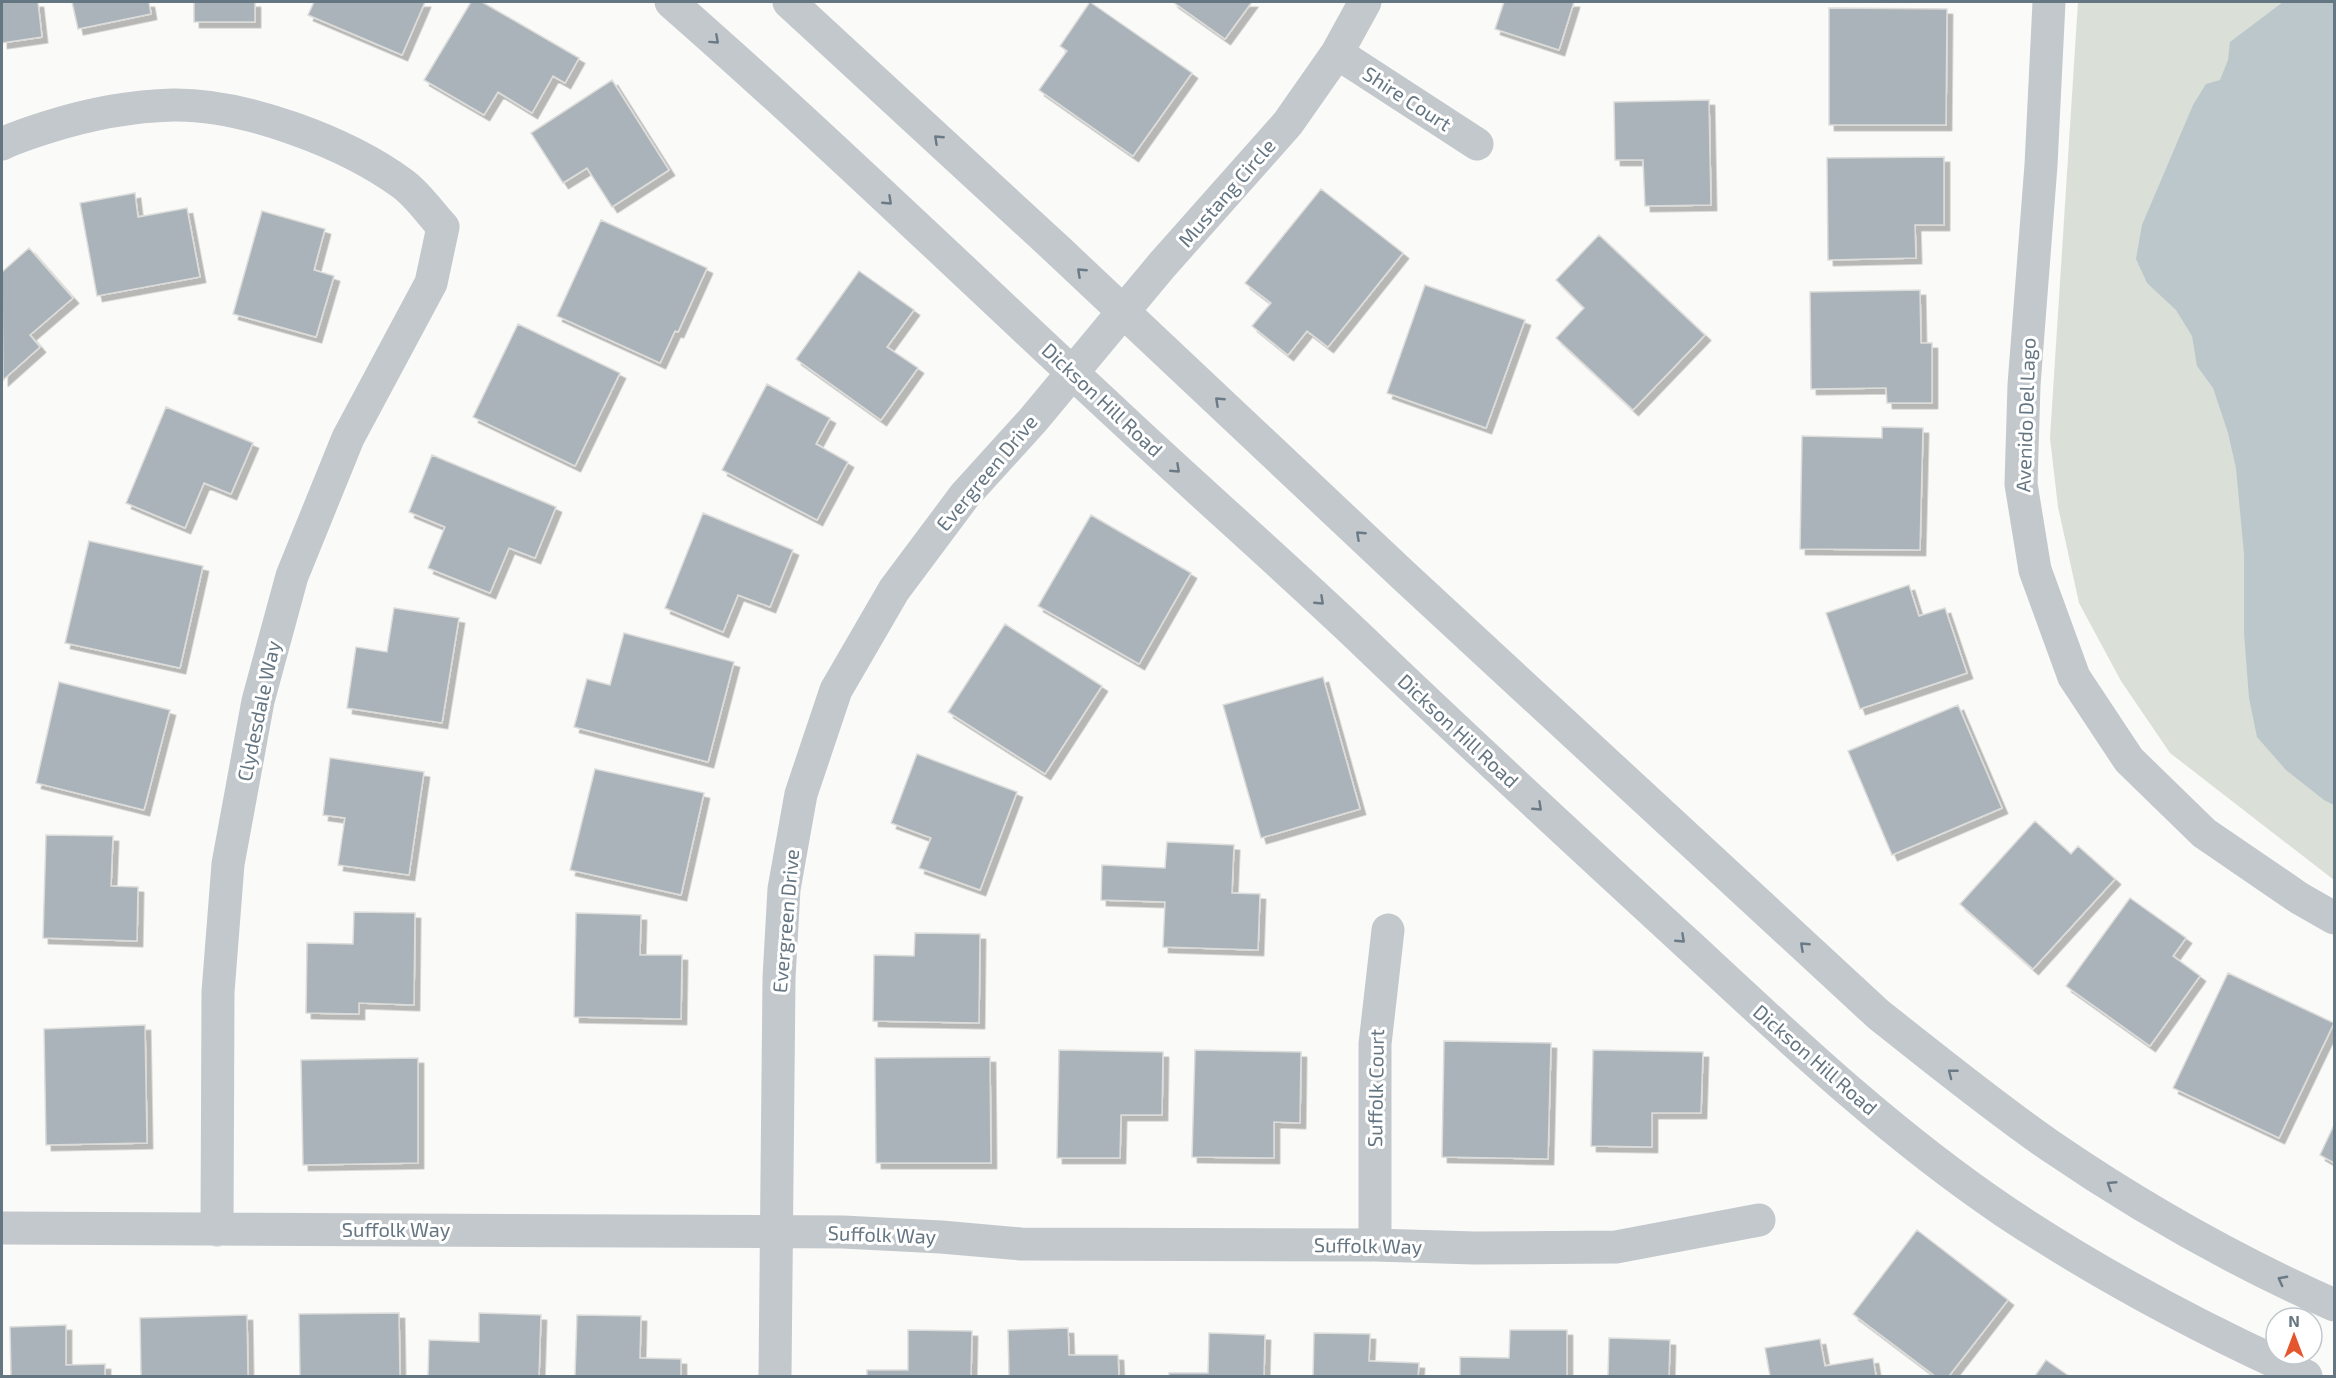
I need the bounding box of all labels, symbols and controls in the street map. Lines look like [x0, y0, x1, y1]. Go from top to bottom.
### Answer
one-way arrow [708, 33, 719, 44]
street label: Shire Court [1359, 61, 1457, 136]
street label: Mustang Circle [1173, 133, 1280, 251]
one-way arrow [934, 135, 945, 146]
one-way arrow [881, 194, 892, 205]
one-way arrow [1077, 268, 1088, 279]
street label: Dickson Hill Road [1037, 337, 1168, 461]
street label: Avenido Del Lago [2010, 337, 2040, 493]
one-way arrow [1215, 398, 1226, 409]
street label: Evergreen Drive [931, 409, 1042, 535]
one-way arrow [1169, 462, 1180, 473]
one-way arrow [1357, 531, 1367, 542]
one-way arrow [1313, 594, 1323, 605]
street label: Clydesdale Way [231, 638, 285, 783]
street label: Dickson Hill Road [1393, 668, 1524, 792]
one-way arrow [1531, 800, 1542, 811]
street label: Evergreen Drive [767, 848, 803, 994]
one-way arrow [1675, 932, 1685, 943]
one-way arrow [1800, 942, 1811, 953]
street label: Dickson Hill Road [1749, 999, 1882, 1119]
street label: Suffolk Court [1362, 1028, 1388, 1147]
one-way arrow [1948, 1069, 1959, 1080]
one-way arrow [2107, 1181, 2118, 1192]
street label: Suffolk Way [342, 1217, 451, 1241]
street label: Suffolk Way [827, 1220, 937, 1248]
street label: Suffolk Way [1314, 1232, 1423, 1258]
one-way arrow [2277, 1276, 2288, 1287]
north arrow [2264, 1306, 2324, 1366]
text: N [2288, 1311, 2300, 1330]

